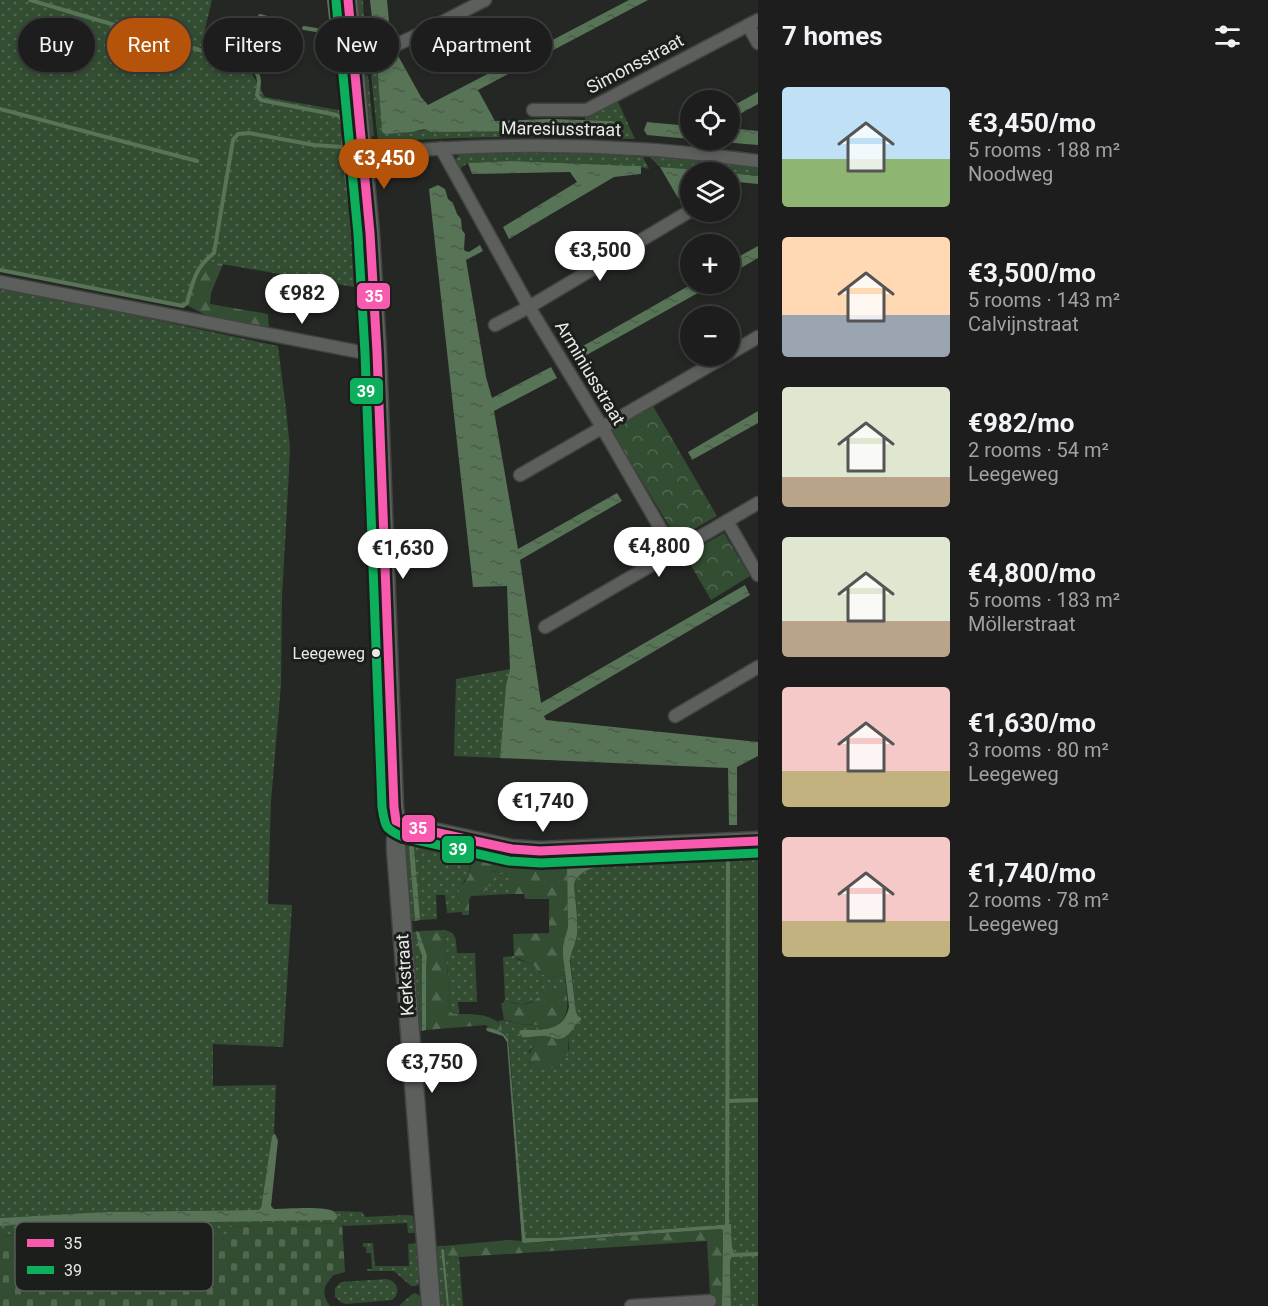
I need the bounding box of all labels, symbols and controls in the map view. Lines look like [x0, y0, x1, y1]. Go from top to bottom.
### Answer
chip: Buy [18, 18, 95, 72]
chip: Rent [107, 18, 191, 72]
chip: Filters [203, 18, 303, 72]
chip: New [315, 18, 399, 72]
chip: Apartment [411, 18, 552, 72]
icon: filters [1211, 20, 1244, 53]
text: 7 homes [782, 21, 883, 51]
street label: Simonsstraat [583, 29, 687, 98]
map controls [680, 90, 740, 366]
button: locate [680, 90, 740, 150]
text: €3,450/mo [968, 108, 1096, 138]
icon: home [830, 111, 902, 183]
street label: Maresiusstraat [501, 117, 621, 140]
text: 5 rooms · 188 m² [968, 138, 1120, 162]
pin: €3,450 [335, 139, 433, 190]
text: €3,450 [353, 146, 415, 170]
button: layers [680, 162, 740, 222]
text: Noodweg [968, 162, 1053, 186]
pin: €3,500 [551, 231, 649, 282]
button: + [680, 234, 740, 294]
text: €3,500 [569, 238, 631, 262]
text: €3,500/mo [968, 258, 1096, 288]
icon: home [830, 261, 902, 333]
pin: €982 [266, 274, 338, 325]
text: €982 [279, 281, 325, 305]
line badge: 35 [356, 282, 391, 310]
text: 35 [365, 287, 383, 306]
text: 5 rooms · 143 m² [968, 288, 1120, 312]
button: − [680, 306, 740, 366]
text: Calvijnstraat [968, 312, 1079, 336]
street label: Arminiusstraat [551, 317, 630, 429]
line badge: 39 [349, 377, 384, 405]
text: 39 [357, 382, 375, 401]
text: €982/mo [968, 408, 1075, 438]
icon: home [830, 411, 902, 483]
text: 2 rooms · 54 m² [968, 438, 1109, 462]
text: Leegeweg [968, 462, 1059, 486]
pin: €4,800 [610, 527, 708, 578]
pin: €1,630 [354, 529, 452, 580]
text: €4,800 [628, 534, 690, 558]
text: €1,630 [372, 536, 434, 560]
text: €4,800/mo [968, 558, 1096, 588]
icon: home [830, 561, 902, 633]
text: 5 rooms · 183 m² [968, 588, 1120, 612]
text: Möllerstraat [968, 612, 1076, 636]
place label: Leegeweg [292, 644, 365, 663]
marker: Leegeweg [370, 647, 382, 659]
text: €1,630/mo [968, 708, 1096, 738]
icon: home [830, 711, 902, 783]
text: 3 rooms · 80 m² [968, 738, 1109, 762]
text: Leegeweg [968, 762, 1059, 786]
pin: €1,740 [494, 782, 592, 833]
text: €1,740 [512, 789, 574, 813]
line badge: 35 [401, 814, 436, 843]
text: 35 [409, 819, 427, 838]
line badge: 39 [441, 835, 475, 864]
text: 39 [449, 840, 467, 859]
text: €1,740/mo [968, 858, 1096, 888]
icon: home [830, 861, 902, 933]
text: 2 rooms · 78 m² [968, 888, 1109, 912]
text: Leegeweg [968, 912, 1059, 936]
street label: Kerkstraat [391, 933, 418, 1017]
pin: €3,750 [383, 1043, 481, 1094]
text: €3,750 [401, 1050, 463, 1074]
legend [15, 1222, 213, 1291]
text: 35 [64, 1234, 82, 1253]
text: 39 [64, 1261, 82, 1280]

